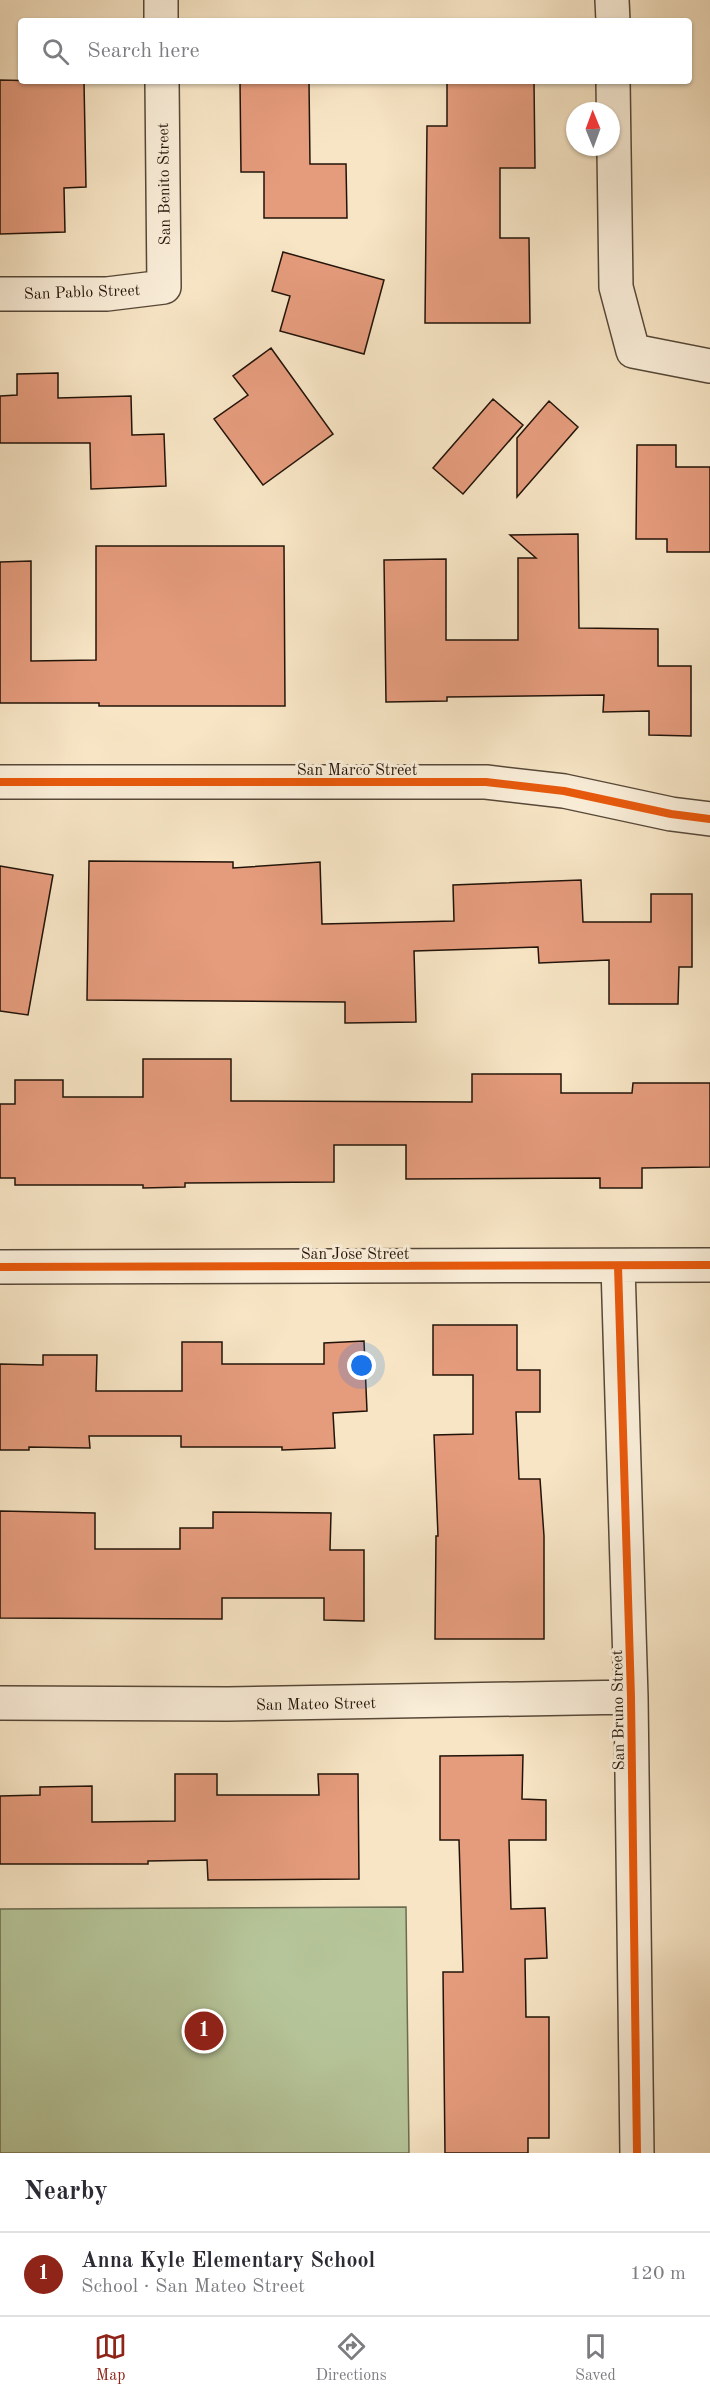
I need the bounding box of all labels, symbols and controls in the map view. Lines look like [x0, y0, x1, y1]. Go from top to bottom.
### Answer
search box [18, 18, 692, 84]
icon: search [39, 35, 72, 68]
text: Search here [87, 40, 200, 62]
north arrow [566, 102, 620, 156]
street label: San Benito Street [156, 122, 174, 245]
street label: San Pablo Street [24, 283, 141, 303]
street label: San Marco Street [297, 763, 418, 779]
street label: San Jose Street [301, 1247, 410, 1263]
your location [347, 1351, 376, 1380]
street label: San Bruno Street [610, 1649, 628, 1770]
street label: San Mateo Street [256, 1696, 377, 1714]
pin: 1 [184, 2008, 224, 2054]
text: Nearby [24, 2179, 108, 2205]
text: Anna Kyle Elementary School [81, 2250, 375, 2272]
text: 1 [38, 2264, 49, 2284]
text: 120 m [630, 2264, 686, 2284]
text: School · San Mateo Street [81, 2277, 305, 2297]
tab: Map [94, 2330, 127, 2386]
tab: Directions [316, 2330, 387, 2386]
tab: Saved [575, 2330, 616, 2386]

